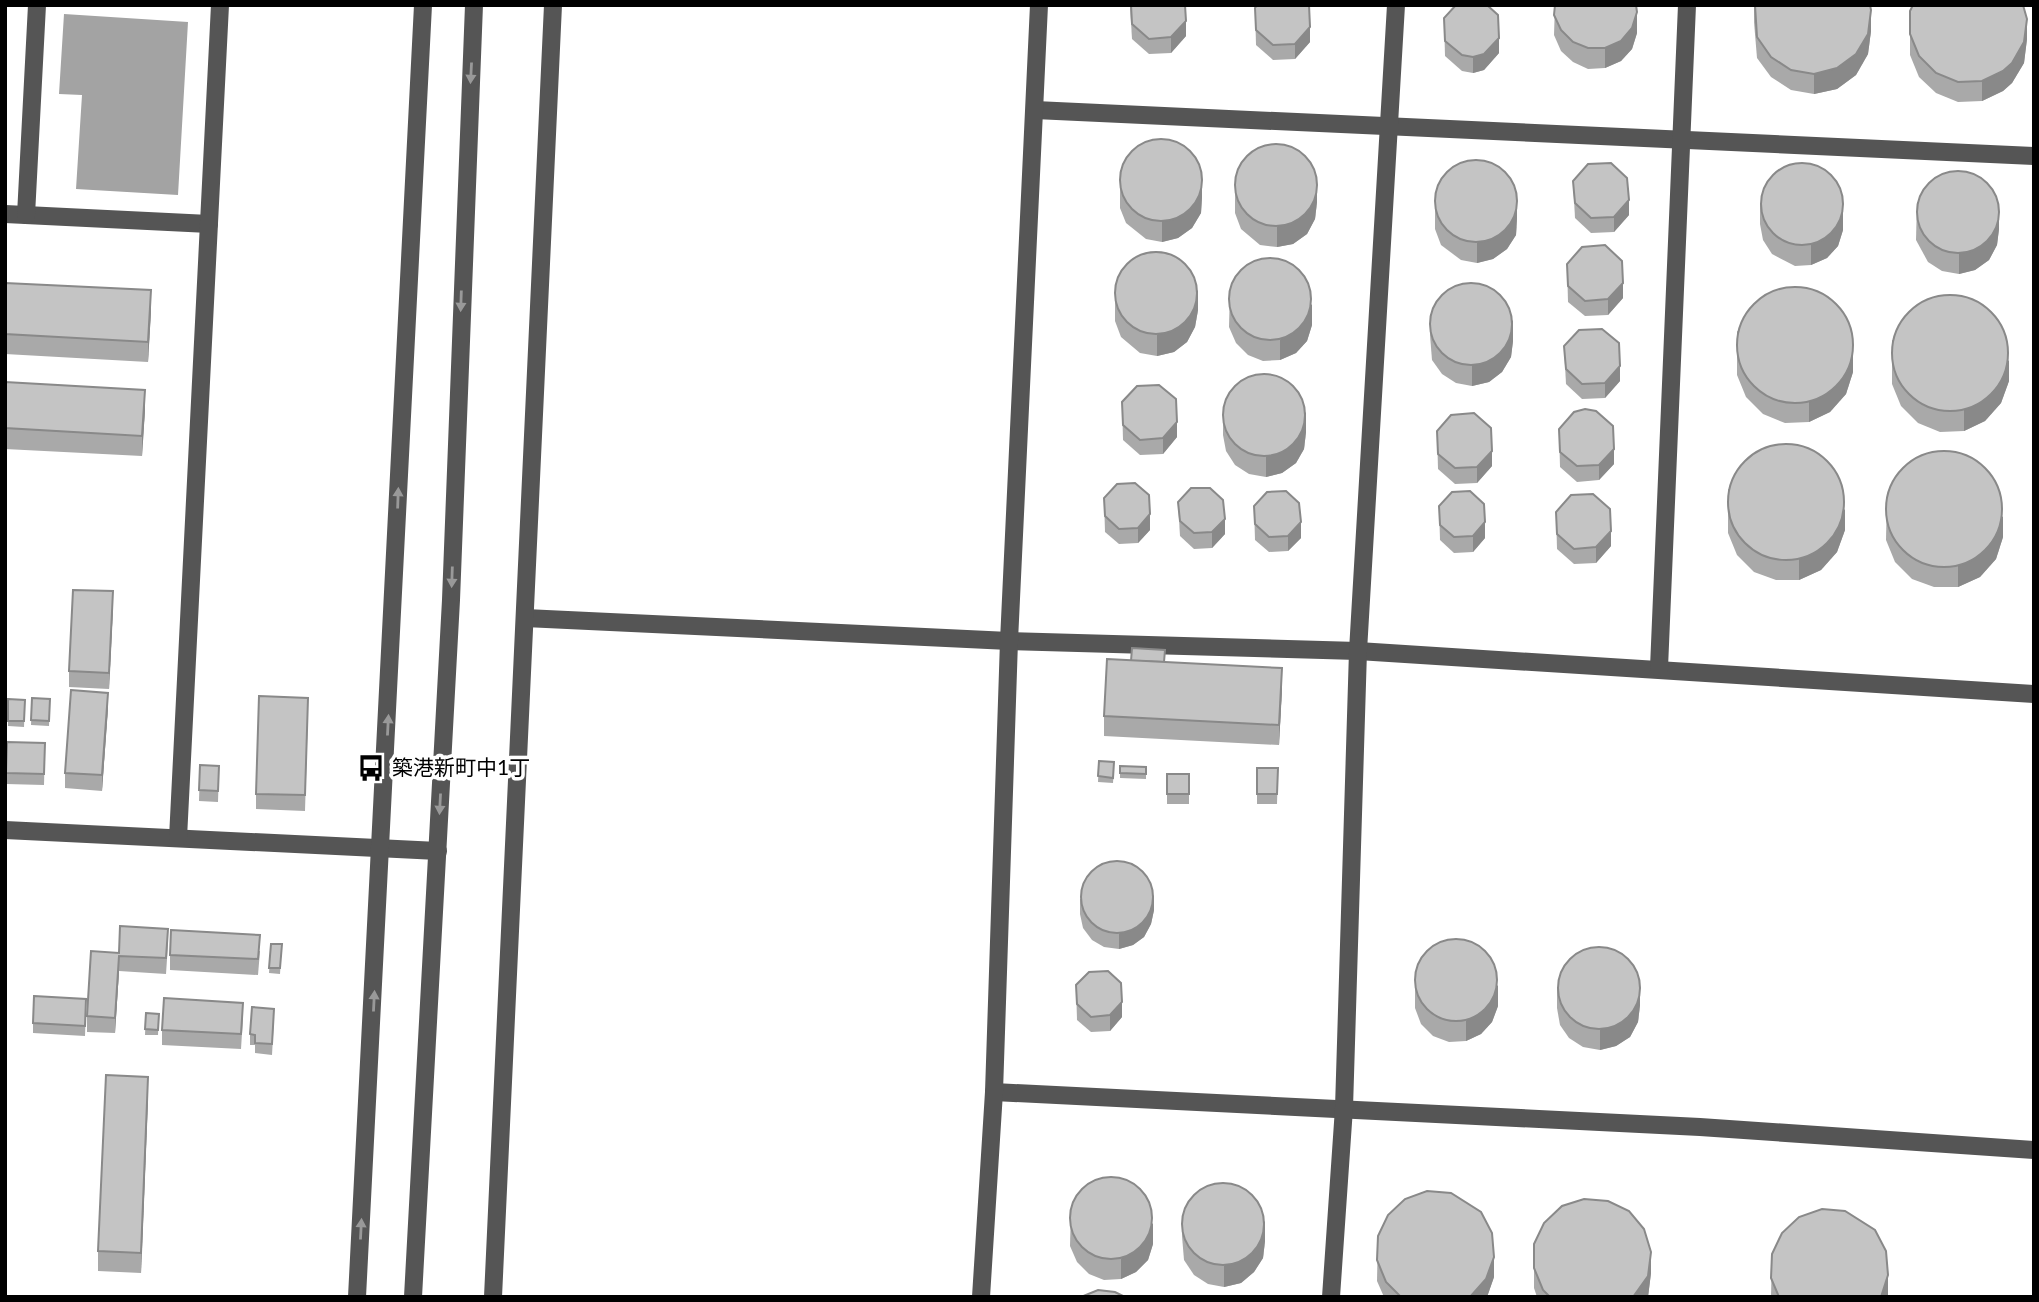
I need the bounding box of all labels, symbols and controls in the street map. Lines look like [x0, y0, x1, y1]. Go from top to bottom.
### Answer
one-way arrow [465, 63, 476, 85]
one-way arrow [456, 290, 467, 312]
one-way arrow [393, 487, 404, 509]
one-way arrow [446, 566, 457, 588]
one-way arrow [382, 714, 393, 736]
bus stop icon: 築港新町中1丁 [356, 753, 386, 783]
place label: 築港新町中1丁 [392, 754, 530, 779]
one-way arrow [434, 793, 445, 815]
one-way arrow [368, 990, 379, 1012]
one-way arrow [356, 1217, 367, 1239]

